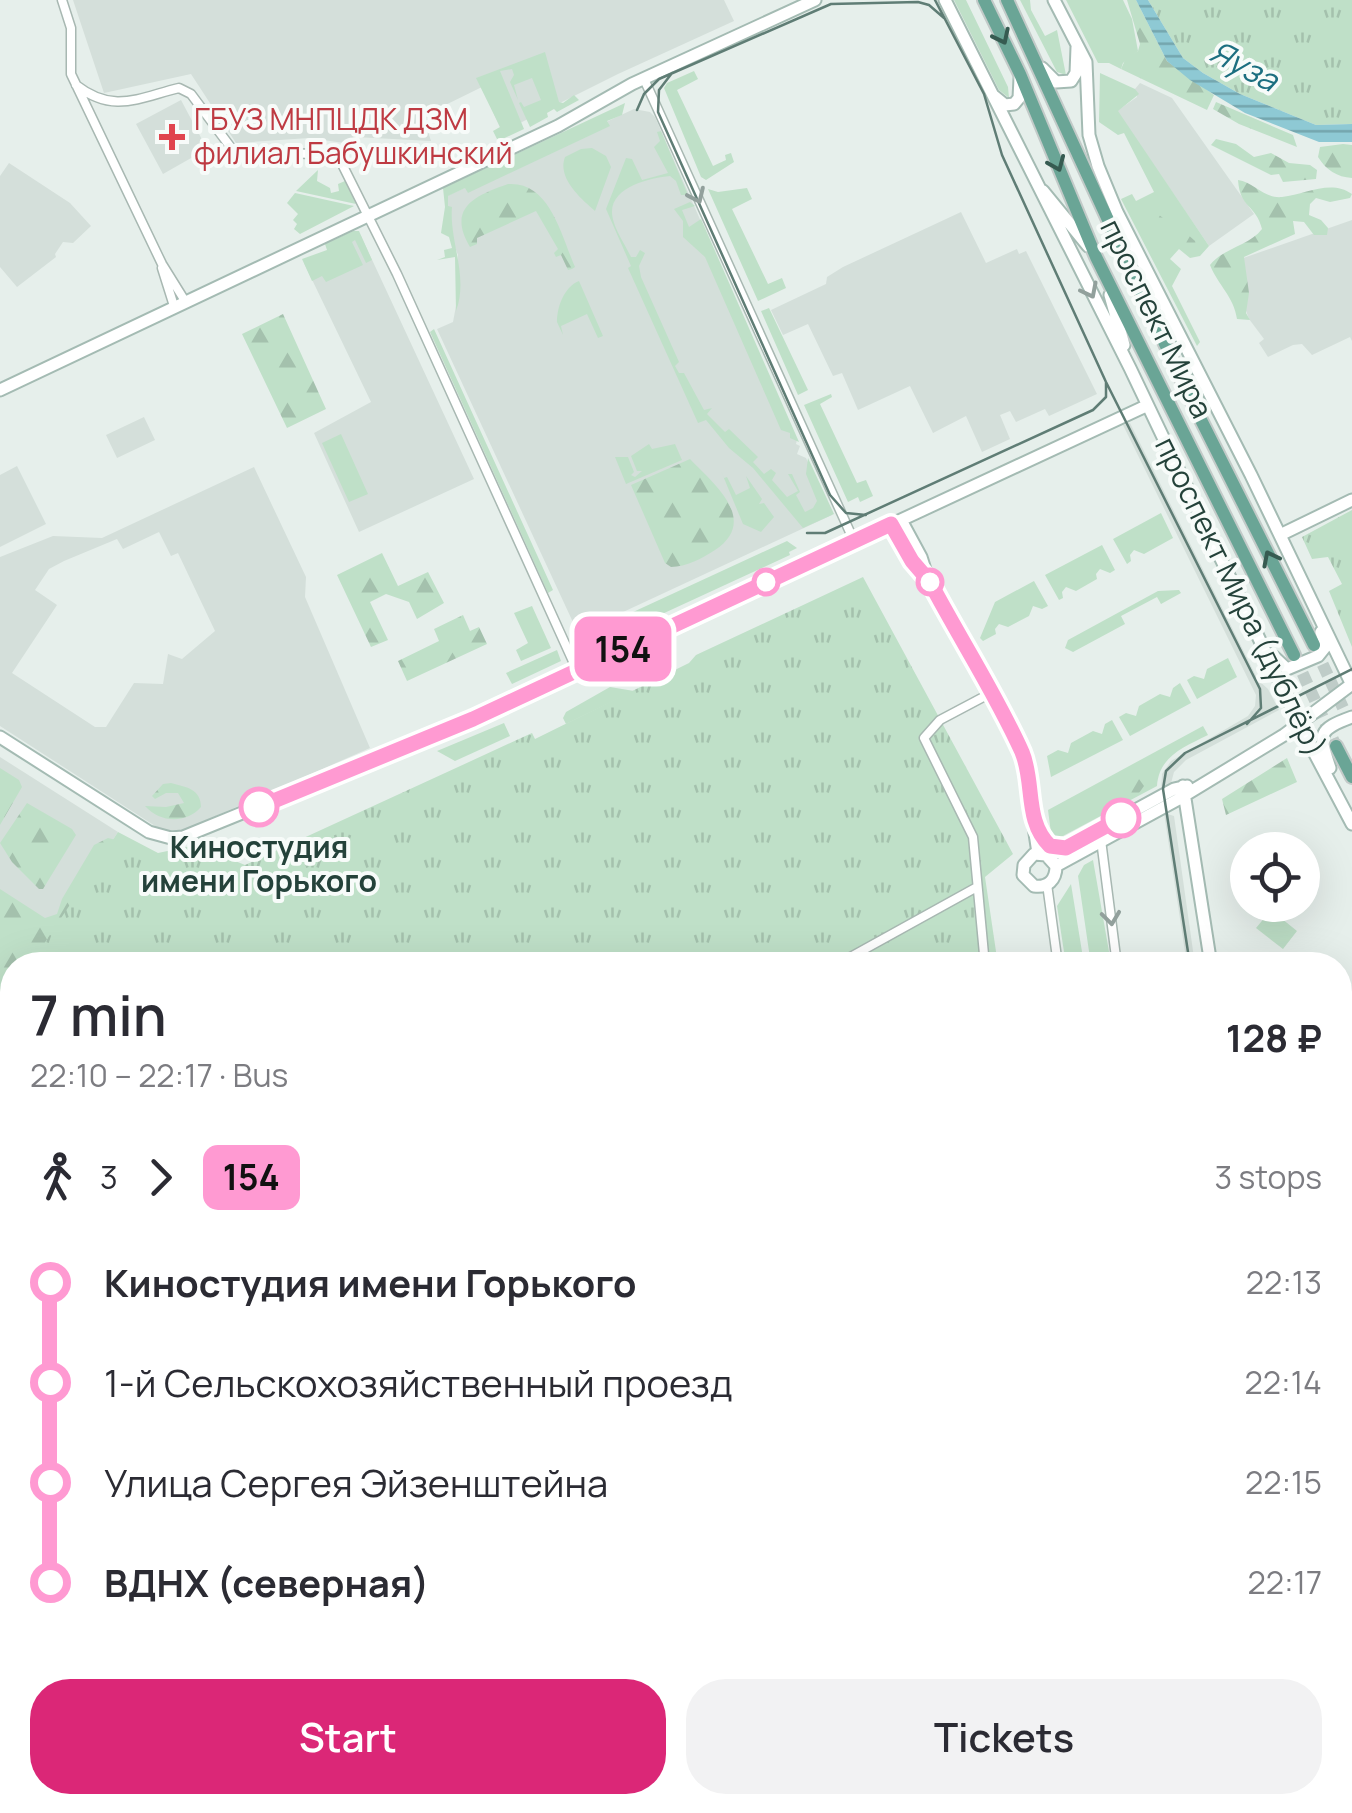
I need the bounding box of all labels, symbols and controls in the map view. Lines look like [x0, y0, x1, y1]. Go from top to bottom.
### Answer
one-way arrow [989, 27, 1009, 45]
water label: Яуза [1203, 29, 1288, 102]
place label: ГБУЗ МНПЦДК ДЗМ филиал Бабушкинский [194, 98, 513, 173]
marker: ГБУЗ МНПЦДК ДЗМ филиал Бабушкинский [159, 124, 185, 150]
one-way arrow [1045, 154, 1065, 172]
one-way arrow [685, 186, 705, 204]
street label: проспект Мира [1091, 212, 1223, 425]
one-way arrow [1078, 281, 1098, 299]
street label: проспект Мира (дублёр) [1146, 430, 1337, 763]
one-way arrow [1263, 550, 1282, 568]
unlabelled marker [753, 569, 779, 595]
unlabelled marker [917, 569, 943, 595]
line badge: 154 [566, 616, 680, 682]
text: 154 [594, 625, 652, 673]
marker: Киностудия имени Горького [240, 788, 278, 826]
unlabelled marker [1102, 799, 1140, 837]
place label: Киностудия имени Горького [141, 826, 377, 901]
map controls [1230, 832, 1320, 922]
button: locate [1230, 832, 1320, 922]
one-way arrow [1100, 910, 1121, 926]
text: 7 min [30, 977, 167, 1053]
text: 128 ₽ [1226, 1011, 1322, 1063]
text: 22:10 – 22:17 · Bus [30, 1053, 288, 1097]
icon: walk [30, 1150, 85, 1205]
icon: forward [133, 1150, 188, 1205]
text: 154 [223, 1153, 280, 1201]
text: 3 [100, 1155, 118, 1199]
text: 3 stops [1214, 1155, 1322, 1199]
text: Киностудия имени Горького [104, 1256, 637, 1308]
text: 22:13 [1246, 1260, 1322, 1304]
text: 1-й Сельскохозяйственный проезд [104, 1356, 732, 1408]
text: 22:14 [1245, 1360, 1322, 1404]
text: Улица Сергея Эйзенштейна [104, 1456, 608, 1508]
text: 22:15 [1245, 1460, 1322, 1504]
text: ВДНХ (северная) [104, 1556, 429, 1608]
text: 22:17 [1247, 1560, 1322, 1604]
button: Start [30, 1679, 666, 1794]
button: Tickets [686, 1679, 1322, 1794]

